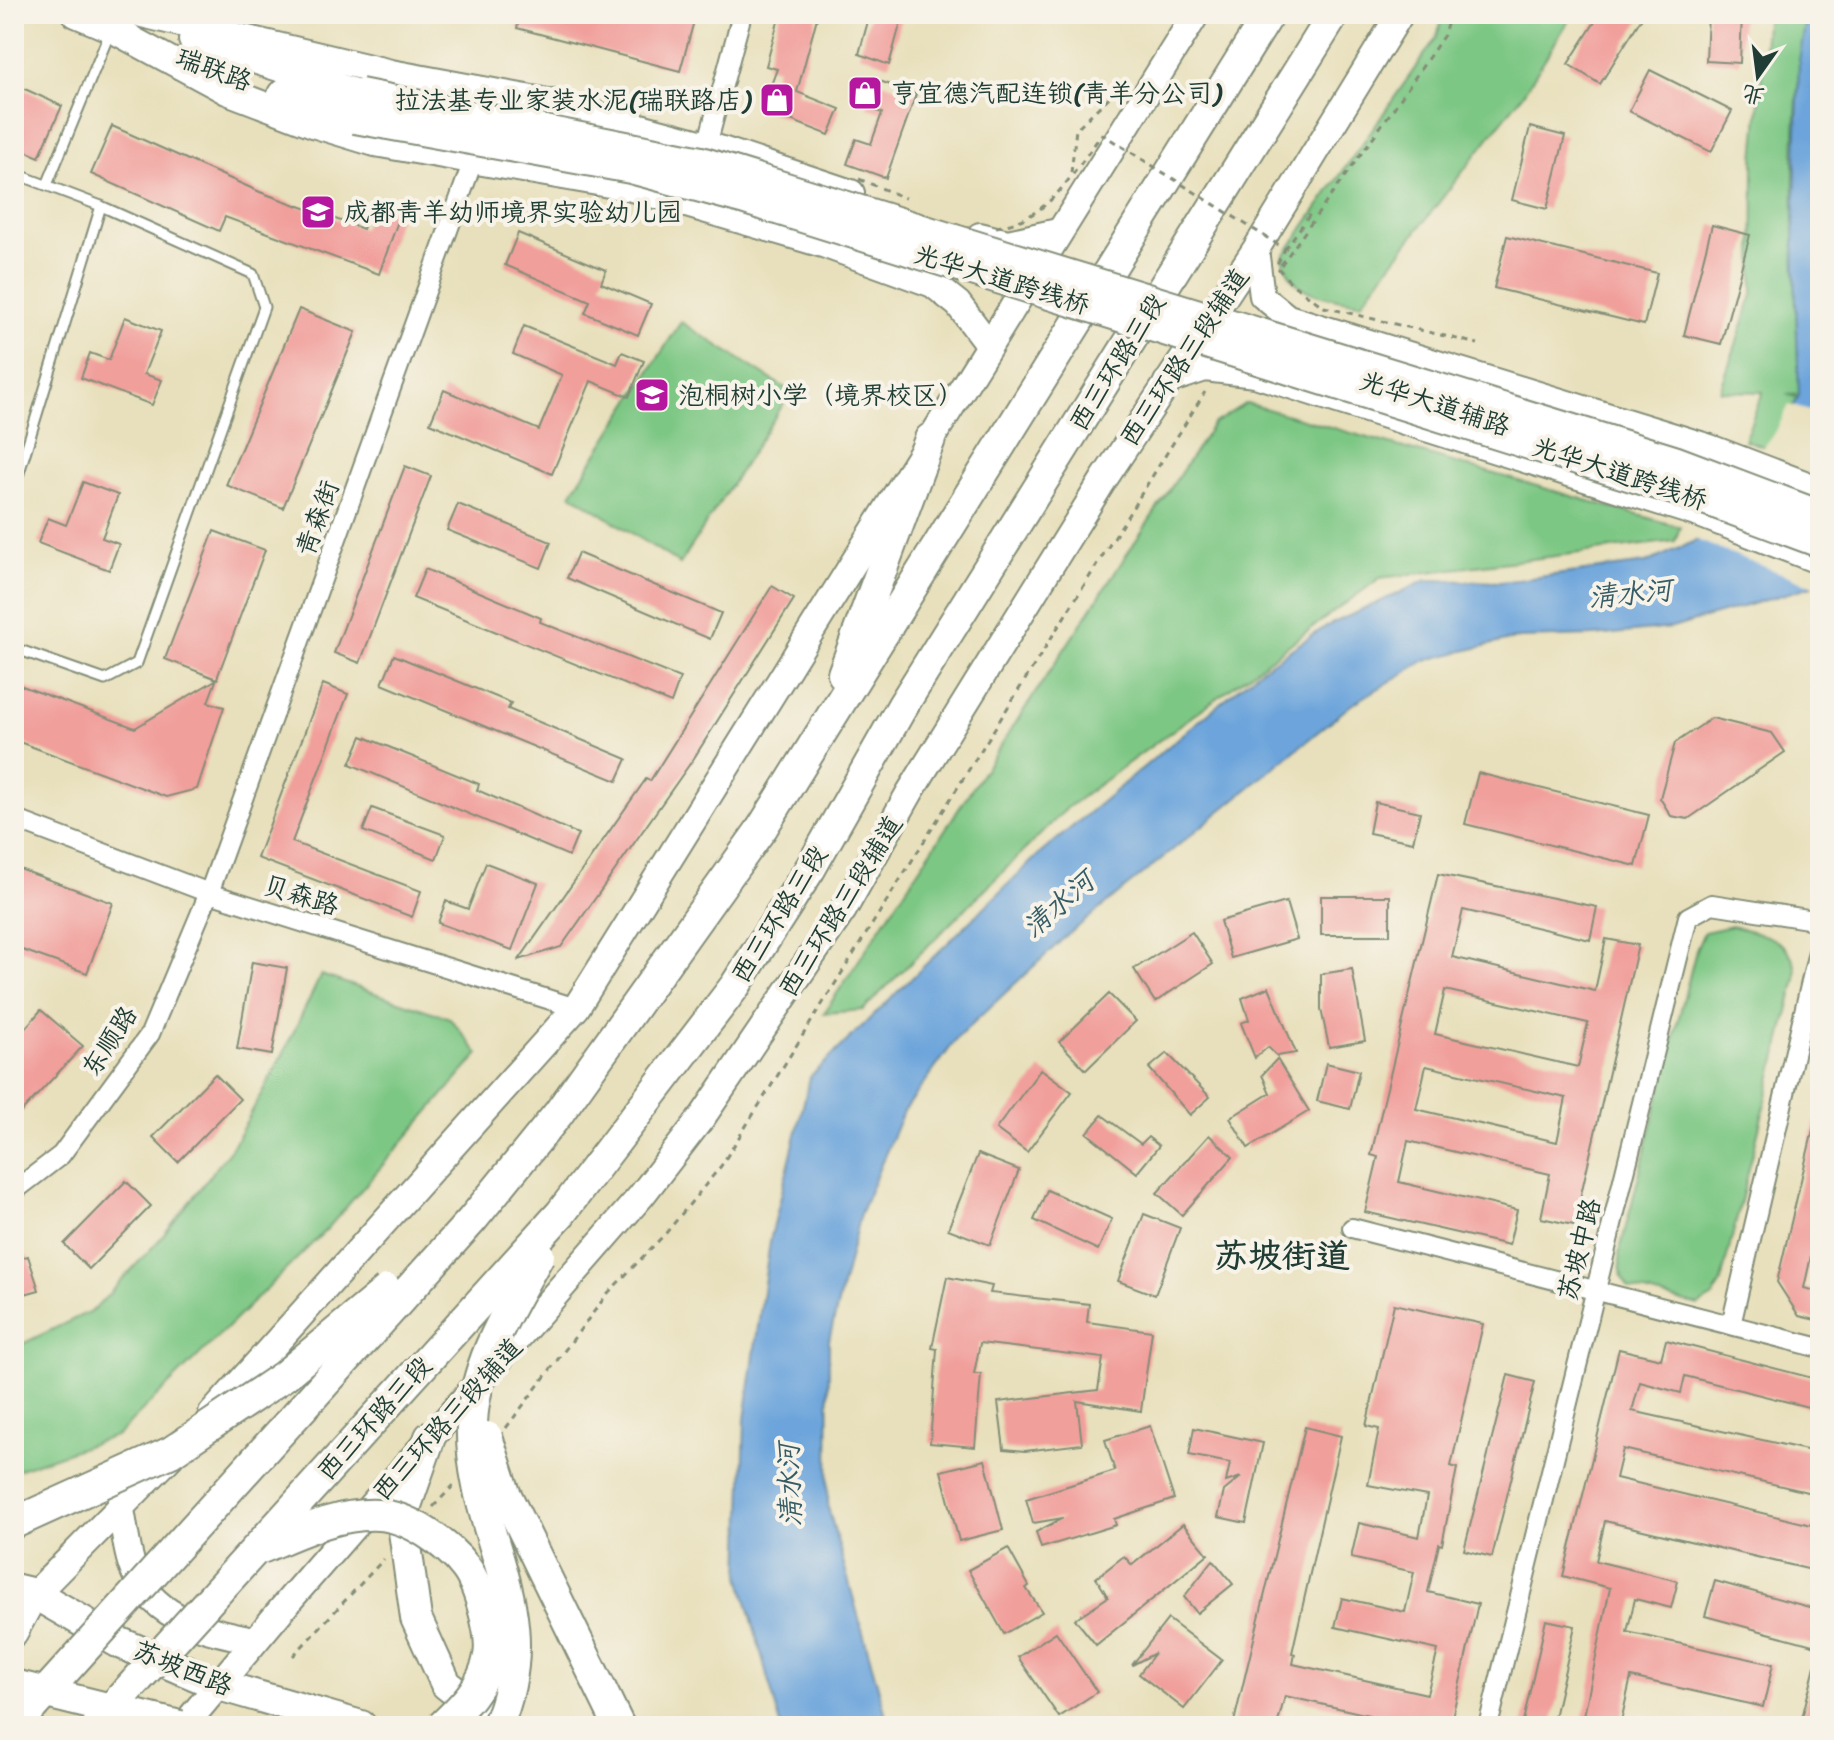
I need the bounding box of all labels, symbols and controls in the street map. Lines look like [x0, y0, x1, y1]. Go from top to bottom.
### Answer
street label: 瑞联路 [169, 34, 259, 104]
north arrow [1718, 36, 1798, 116]
place label: 亨宜德汽配连锁(青羊分公司) [891, 70, 1223, 116]
text: 北 [1738, 73, 1769, 117]
shop icon: 亨宜德汽配连锁(青羊分公司) [846, 74, 884, 112]
place label: 拉法基专业家装水泥(瑞联路店) [395, 77, 753, 123]
shop icon: 拉法基专业家装水泥(瑞联路店) [758, 81, 796, 119]
place label: 成都青羊幼师境界实验幼儿园 [344, 189, 682, 235]
school or university icon: 成都青羊幼师境界实验幼儿园 [299, 193, 337, 231]
street label: 光华大道跨线桥 [908, 230, 1096, 328]
street label: 西三环路三段辅道 [1113, 262, 1255, 452]
street label: 西三环路三段 [1062, 288, 1172, 436]
street label: 光华大道辅路 [1354, 357, 1516, 449]
place label: 泡桐树小学（境界校区） [678, 372, 964, 418]
school or university icon: 泡桐树小学（境界校区） [633, 376, 671, 414]
street label: 光华大道跨线桥 [1526, 423, 1714, 523]
street label: 青森街 [282, 473, 352, 563]
water label: 清水河 [1586, 564, 1678, 622]
street label: 西三环路三段辅道 [772, 810, 908, 1002]
street label: 西三环路三段 [724, 840, 834, 988]
water label: 清水河 [1011, 856, 1109, 950]
street label: 贝森路 [257, 862, 345, 928]
street label: 东顺路 [68, 996, 150, 1086]
street label: 苏坡中路 [1544, 1193, 1614, 1305]
district label: 苏坡街道 [1214, 1226, 1350, 1286]
street label: 西三环路三段辅道 [360, 1326, 534, 1512]
street label: 西三环路三段 [305, 1345, 443, 1491]
water label: 清水河 [763, 1438, 815, 1528]
street label: 苏坡西路 [126, 1627, 240, 1709]

